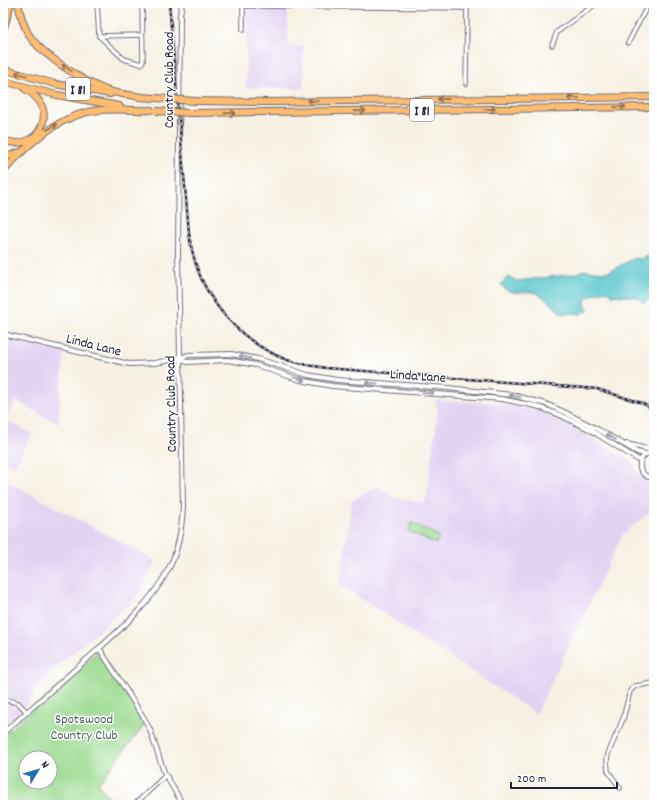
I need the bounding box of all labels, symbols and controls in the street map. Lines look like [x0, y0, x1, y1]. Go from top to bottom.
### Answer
street label: Country Club Road [160, 32, 180, 128]
one-way arrow [62, 64, 73, 72]
one-way arrow [15, 70, 28, 77]
road number: I 81 [66, 78, 90, 100]
one-way arrow [567, 94, 580, 102]
one-way arrow [437, 95, 450, 103]
one-way arrow [307, 97, 320, 105]
road number: I 81 [410, 99, 434, 121]
one-way arrow [613, 104, 626, 111]
one-way arrow [483, 105, 496, 113]
one-way arrow [353, 107, 366, 115]
one-way arrow [223, 109, 236, 117]
one-way arrow [47, 123, 58, 131]
street label: Linda Lane [64, 329, 123, 362]
one-way arrow [239, 353, 252, 361]
street label: Country Club Road [161, 355, 183, 452]
street label: Linda Lane [389, 365, 446, 389]
one-way arrow [292, 376, 305, 383]
one-way arrow [366, 380, 379, 387]
one-way arrow [421, 389, 434, 397]
one-way arrow [509, 392, 522, 399]
one-way arrow [605, 432, 617, 440]
park label: Spotswood Country Club [50, 710, 118, 746]
north arrow [18, 750, 58, 790]
text: N [36, 758, 53, 773]
scale bar [511, 764, 617, 790]
text: 200 m [517, 771, 546, 788]

